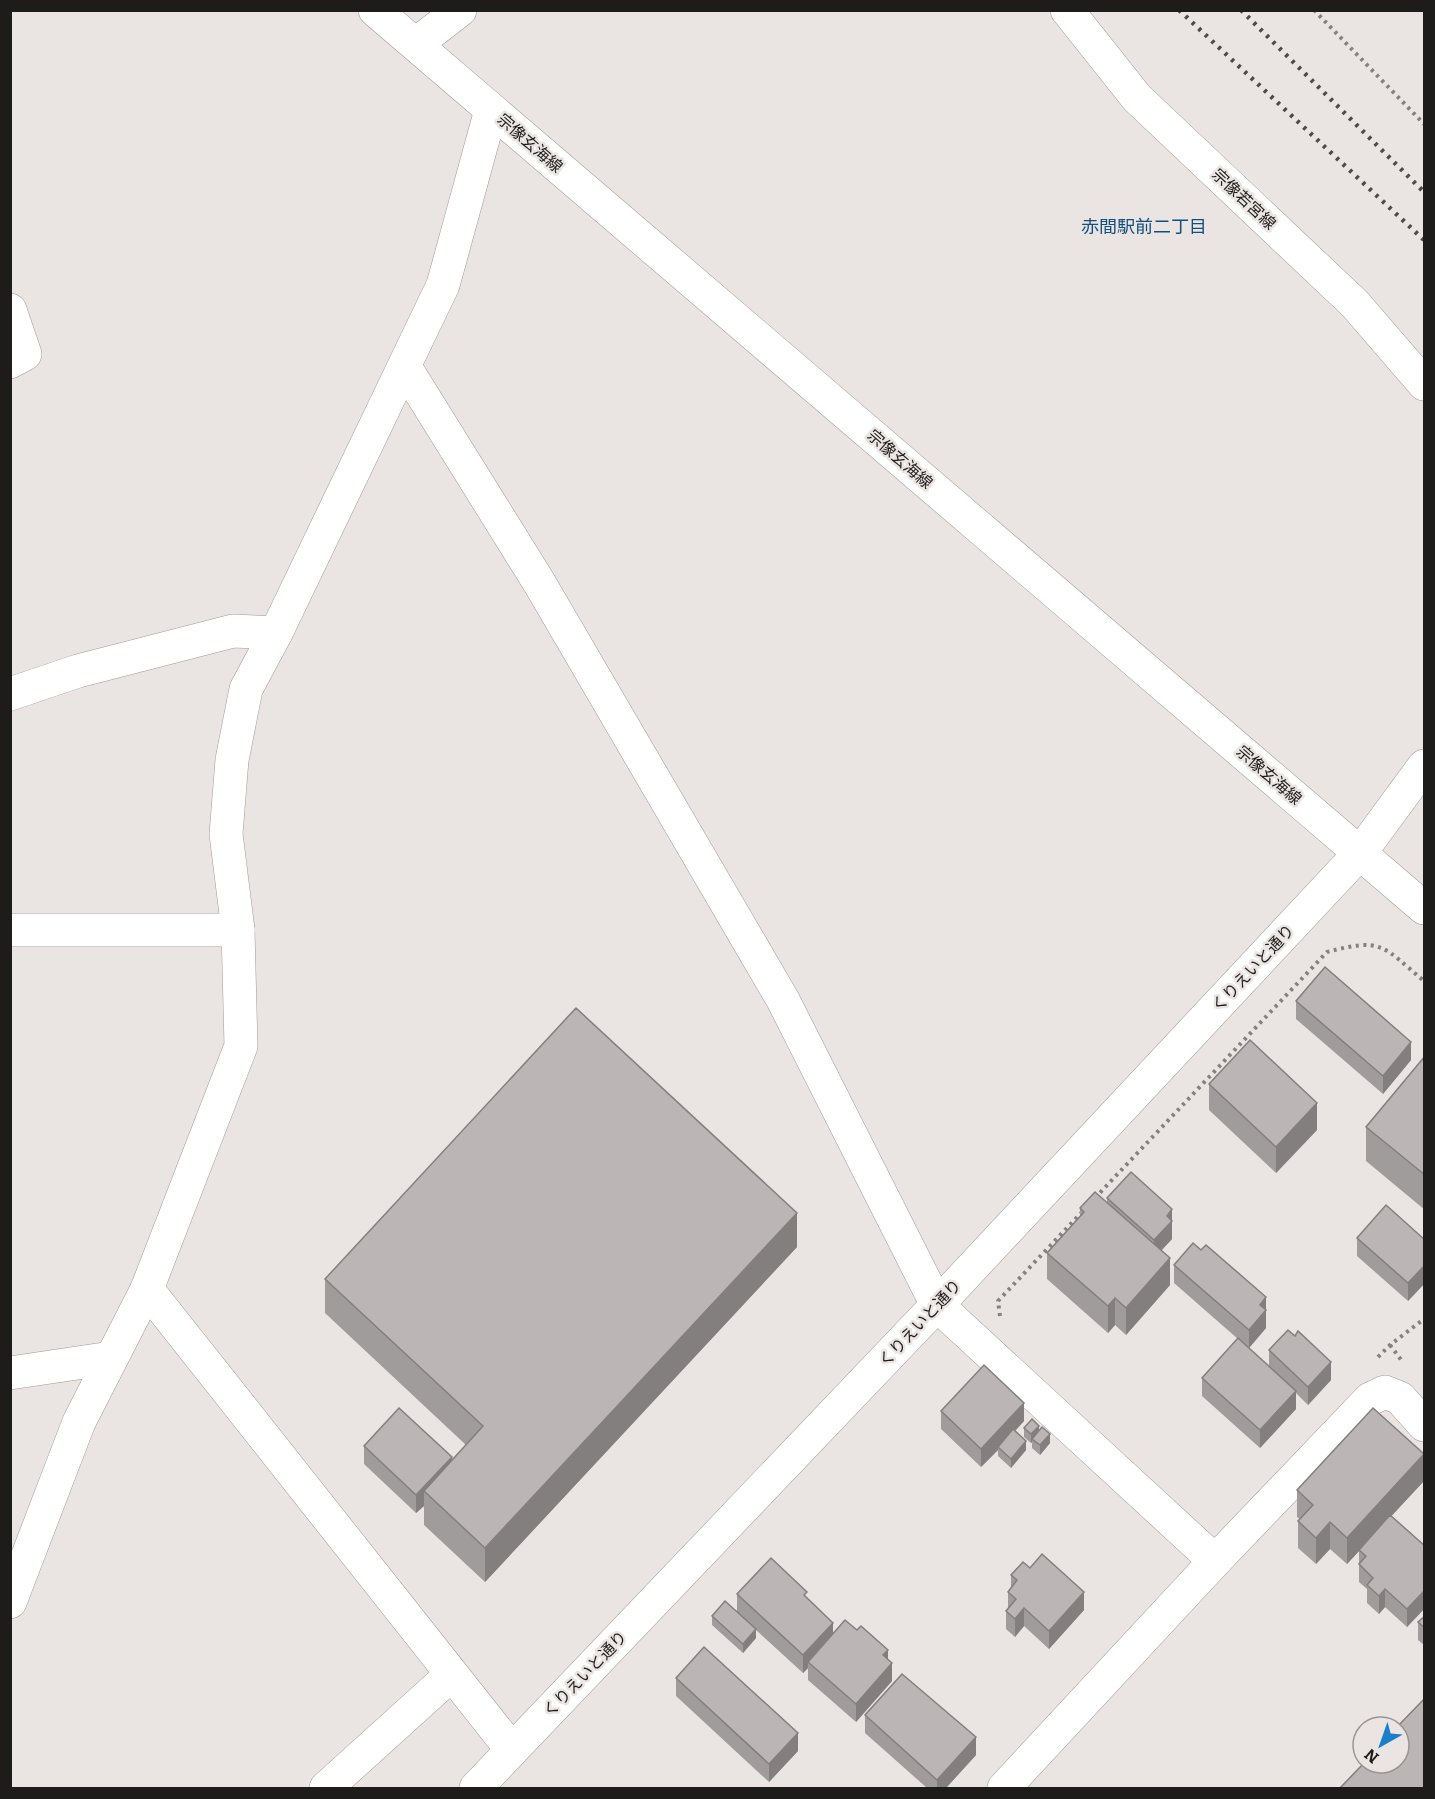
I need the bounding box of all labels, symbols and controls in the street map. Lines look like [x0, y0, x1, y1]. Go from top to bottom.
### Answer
street label: 宗像玄海線 [494, 110, 566, 176]
street label: 宗像若宮線 [1208, 165, 1280, 233]
district label: 赤間駅前二丁目 [1081, 216, 1207, 238]
street label: 宗像玄海線 [864, 426, 936, 492]
street label: 宗像玄海線 [1233, 742, 1305, 808]
street label: くりえいと通り [1208, 921, 1298, 1015]
street label: くりえいと通り [875, 1276, 965, 1370]
street label: くりえいと通り [539, 1627, 631, 1721]
north arrow [1351, 1715, 1411, 1775]
text: N [1361, 1745, 1383, 1767]

